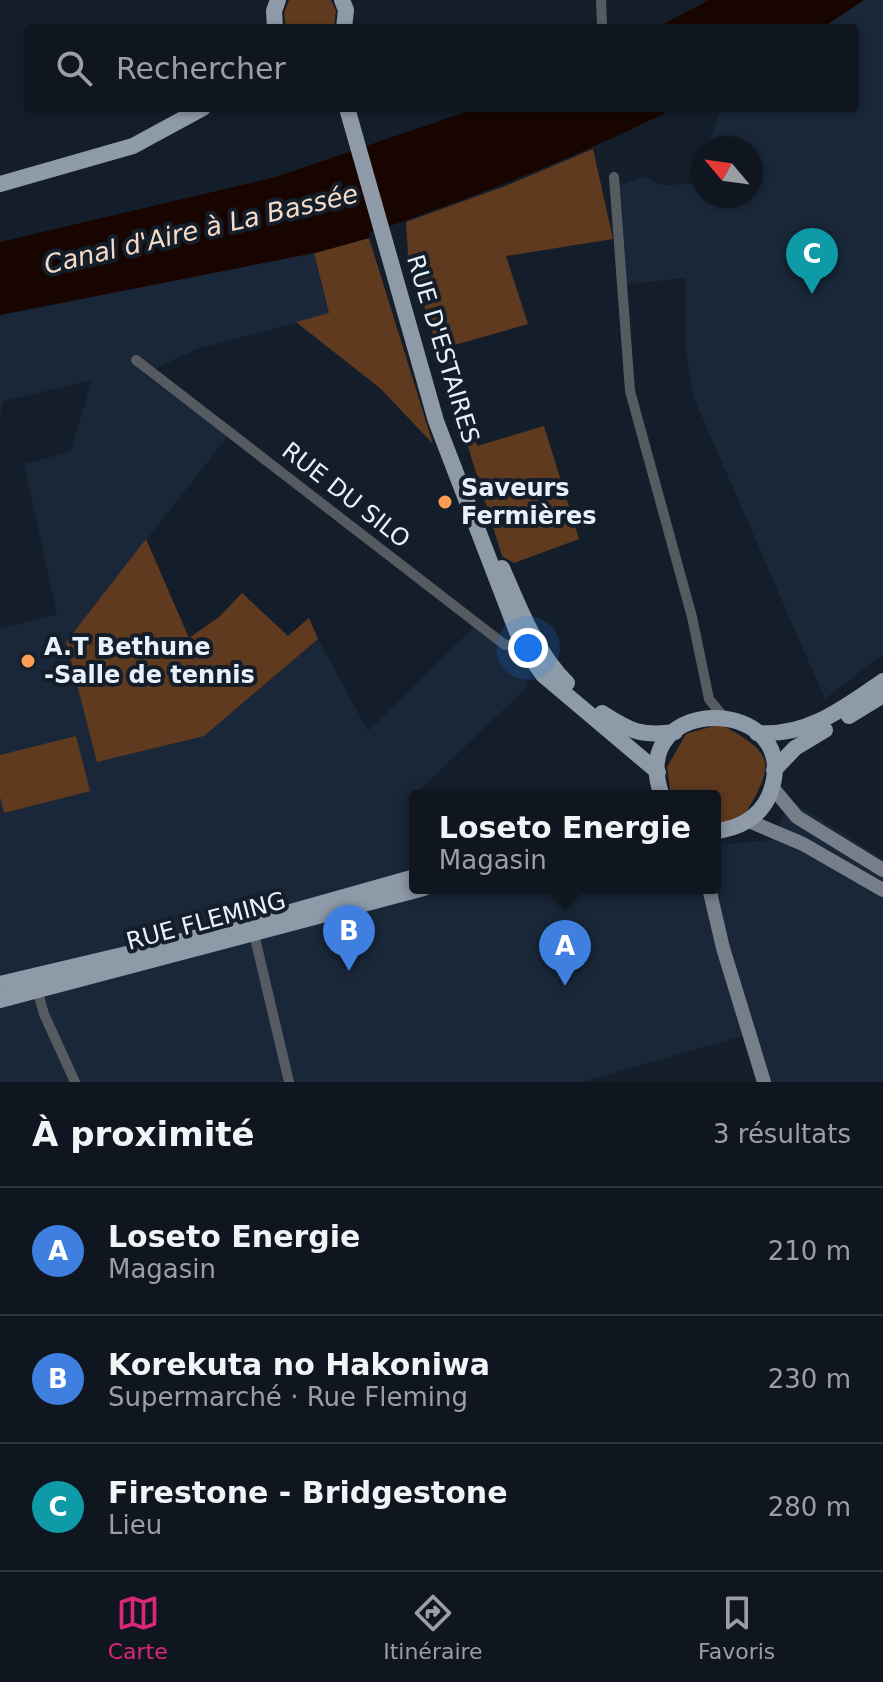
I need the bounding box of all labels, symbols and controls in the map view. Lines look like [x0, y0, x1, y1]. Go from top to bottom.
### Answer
search box [24, 24, 859, 112]
icon: search [52, 46, 96, 90]
text: Rechercher [116, 51, 286, 86]
north arrow [691, 136, 763, 208]
water label: Canal d'Aire à La Bassée [41, 178, 361, 280]
pin: C [786, 228, 838, 294]
street label: RUE D'ESTAIRES [401, 251, 485, 447]
street label: RUE DU SILO [277, 436, 415, 554]
place label: Saveurs Fermières [461, 474, 596, 530]
marker: Saveurs Fermières [436, 493, 454, 511]
your location [508, 628, 548, 668]
place label: A.T Bethune -Salle de tennis [44, 633, 255, 689]
marker: A.T Bethune -Salle de tennis [19, 652, 37, 670]
popup [409, 790, 721, 894]
text: Loseto Energie [439, 810, 691, 845]
text: Magasin [439, 845, 547, 875]
street label: RUE FLEMING [123, 886, 289, 956]
pin: B [323, 905, 375, 971]
pin: A [539, 920, 591, 986]
text: À proximité [32, 1114, 255, 1154]
text: 3 résultats [713, 1119, 851, 1149]
text: Loseto Energie [108, 1219, 360, 1254]
text: A [48, 1236, 68, 1266]
text: 210 m [768, 1236, 851, 1266]
text: Magasin [108, 1254, 216, 1284]
text: Korekuta no Hakoniwa [108, 1347, 490, 1382]
text: B [48, 1364, 68, 1394]
text: 230 m [768, 1364, 851, 1394]
text: Supermarché · Rue Fleming [108, 1382, 468, 1412]
text: Firestone - Bridgestone [108, 1475, 508, 1510]
text: C [48, 1492, 68, 1522]
text: 280 m [768, 1492, 851, 1522]
text: Lieu [108, 1510, 162, 1540]
tab: Carte [108, 1591, 168, 1664]
tab: Itinéraire [383, 1591, 483, 1664]
tab: Favoris [698, 1591, 775, 1664]

